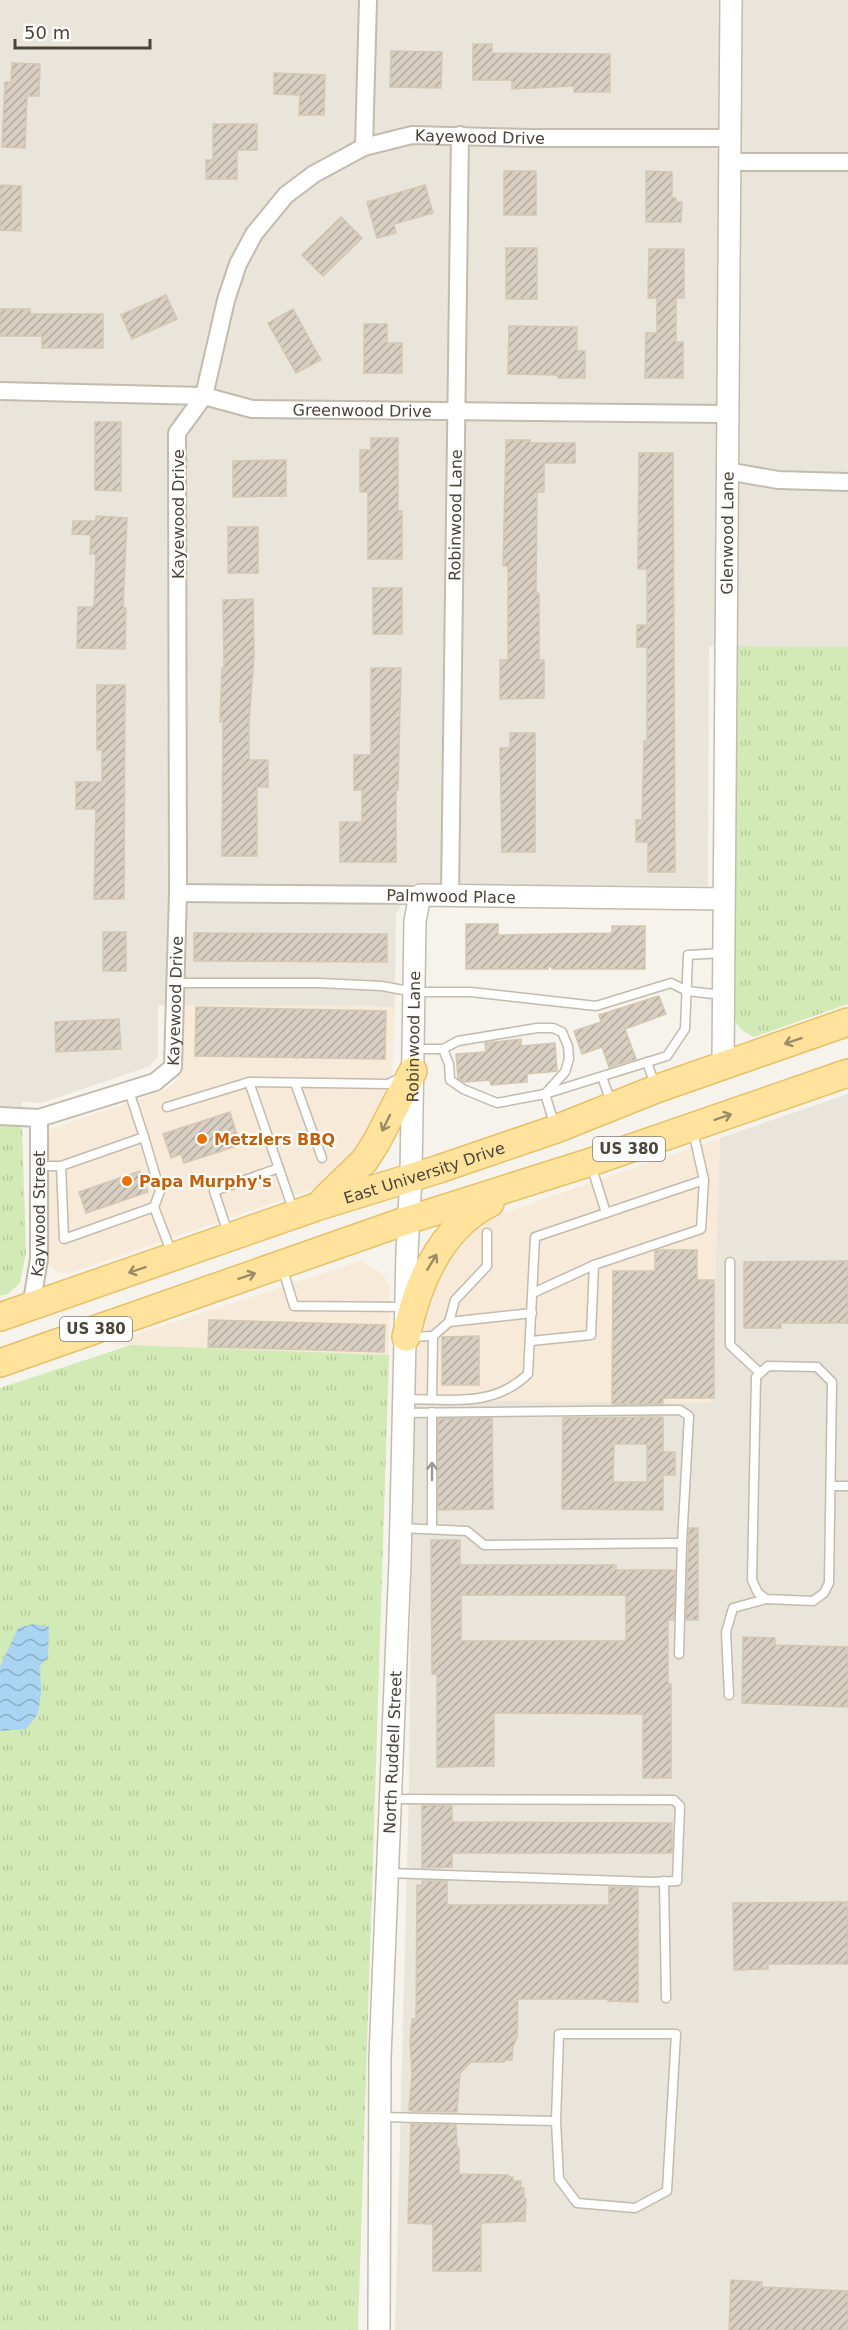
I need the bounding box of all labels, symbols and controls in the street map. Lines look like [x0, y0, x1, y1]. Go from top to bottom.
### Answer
scale bar [15, 12, 150, 50]
text: 50 m [24, 22, 70, 43]
street label: Kayewood Drive [415, 126, 545, 148]
street label: Greenwood Drive [293, 400, 432, 421]
street label: Kayewood Drive [169, 449, 188, 579]
street label: Robinwood Lane [445, 449, 466, 581]
street label: Glenwood Lane [718, 471, 737, 595]
street label: Palmwood Place [386, 886, 516, 907]
street label: Kayewood Drive [164, 936, 187, 1066]
street label: Robinwood Lane [403, 971, 424, 1103]
one-way arrow [784, 1036, 803, 1047]
one-way arrow [713, 1111, 732, 1122]
one-way arrow [380, 1114, 391, 1132]
place label: Metzlers BBQ [214, 1130, 335, 1149]
marker: Metzlers BBQ [195, 1132, 209, 1146]
road number: US 380 [593, 1137, 665, 1161]
street label: East University Drive [341, 1138, 507, 1208]
street label: Kaywood Street [27, 1151, 49, 1278]
place label: Papa Murphy's [139, 1172, 272, 1191]
marker: Papa Murphy's [120, 1174, 134, 1188]
one-way arrow [426, 1254, 438, 1271]
one-way arrow [128, 1265, 147, 1276]
one-way arrow [237, 1270, 255, 1281]
road number: US 380 [60, 1317, 132, 1341]
one-way arrow [426, 1461, 438, 1481]
street label: North Ruddell Street [380, 1670, 406, 1834]

